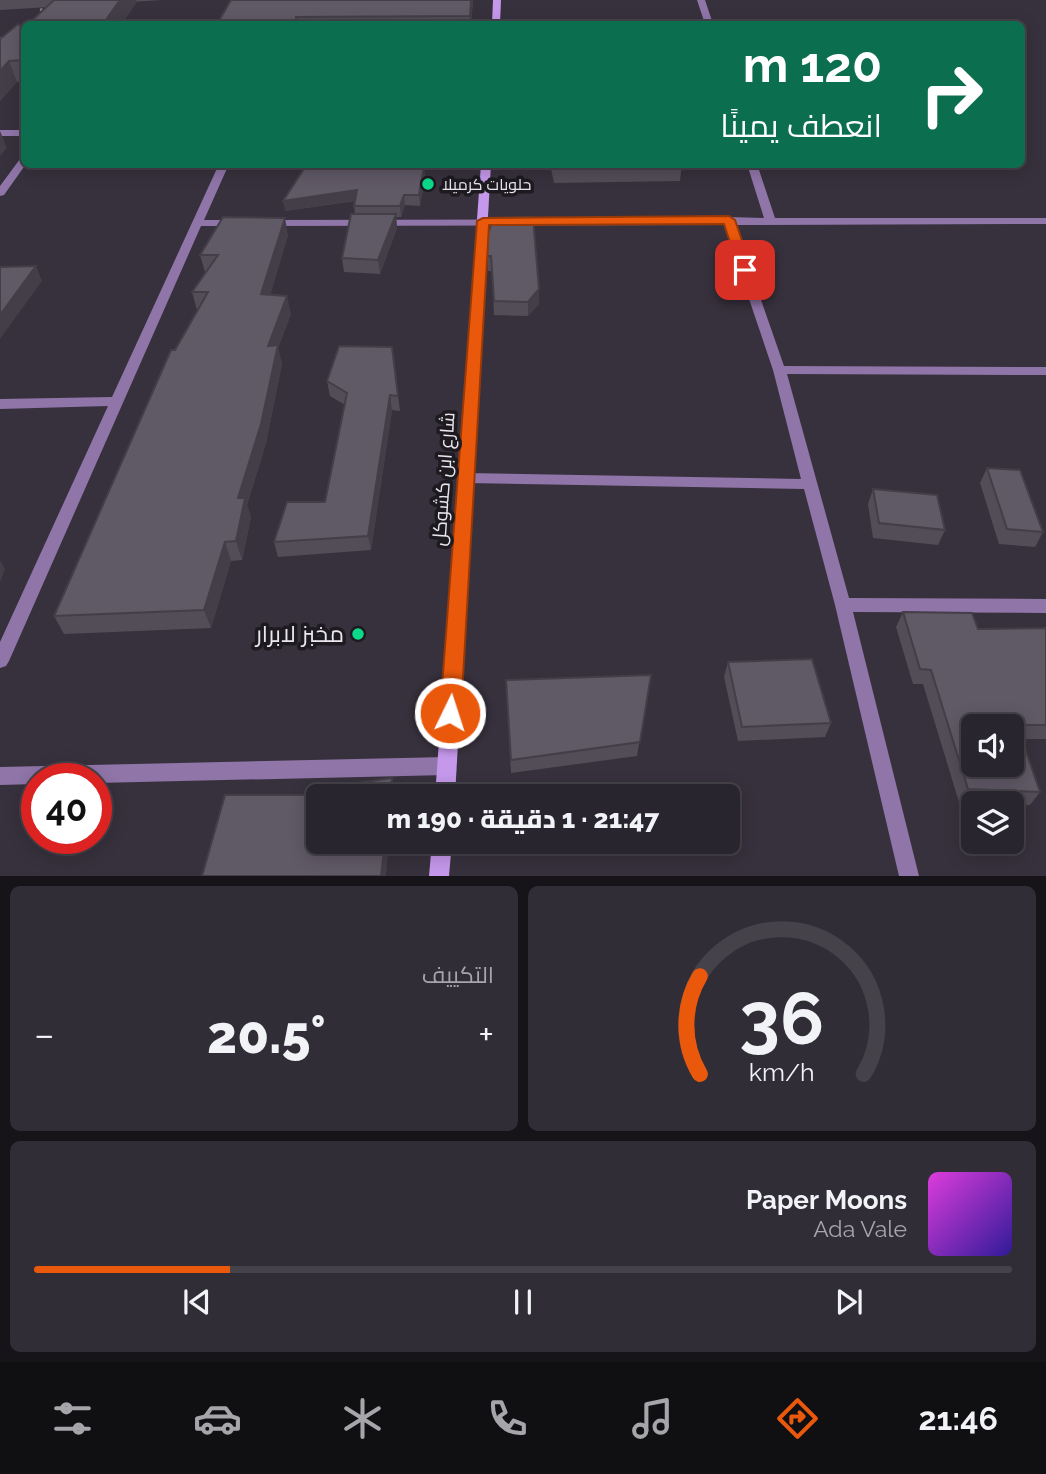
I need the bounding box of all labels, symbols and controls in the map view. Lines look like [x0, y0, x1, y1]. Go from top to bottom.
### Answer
text: 120 m [743, 36, 882, 93]
icon: right [906, 49, 997, 140]
text: انعطف يمينًا [720, 107, 882, 144]
place label: حلويات كرميلا [442, 175, 531, 194]
marker: حلويات كرميلا [420, 176, 436, 192]
pin [715, 240, 775, 300]
icon: arrive [726, 251, 764, 289]
street label: شارع ابن كشوكل [427, 411, 462, 547]
place label: مخبز لابرار [254, 620, 344, 647]
marker: مخبز لابرار [350, 626, 366, 642]
position arrow [413, 676, 487, 750]
map controls [961, 714, 1024, 854]
button: sound [961, 714, 1024, 777]
speed limit sign: 40 [21, 763, 112, 854]
button: layers [961, 791, 1024, 854]
text: 21:47 · 1 دقيقة · 190 m [387, 804, 659, 834]
text: التكييف [422, 961, 494, 988]
text: 36 [740, 977, 824, 1062]
text: 20.5° [207, 1004, 326, 1065]
text: − [34, 1012, 54, 1057]
text: + [478, 1012, 494, 1057]
text: km/h [749, 1057, 815, 1087]
text: Paper Moons [746, 1185, 907, 1215]
text: Ada Vale [813, 1215, 907, 1242]
icon: previous [178, 1283, 216, 1321]
icon: pause [504, 1283, 542, 1321]
icon: next [830, 1283, 868, 1321]
icon: filters [48, 1394, 97, 1443]
icon: car [193, 1394, 242, 1443]
icon: climate [338, 1394, 387, 1443]
icon: phone [483, 1394, 532, 1443]
icon: music [628, 1394, 677, 1443]
icon: directions [773, 1394, 822, 1443]
text: 21:46 [919, 1400, 998, 1437]

